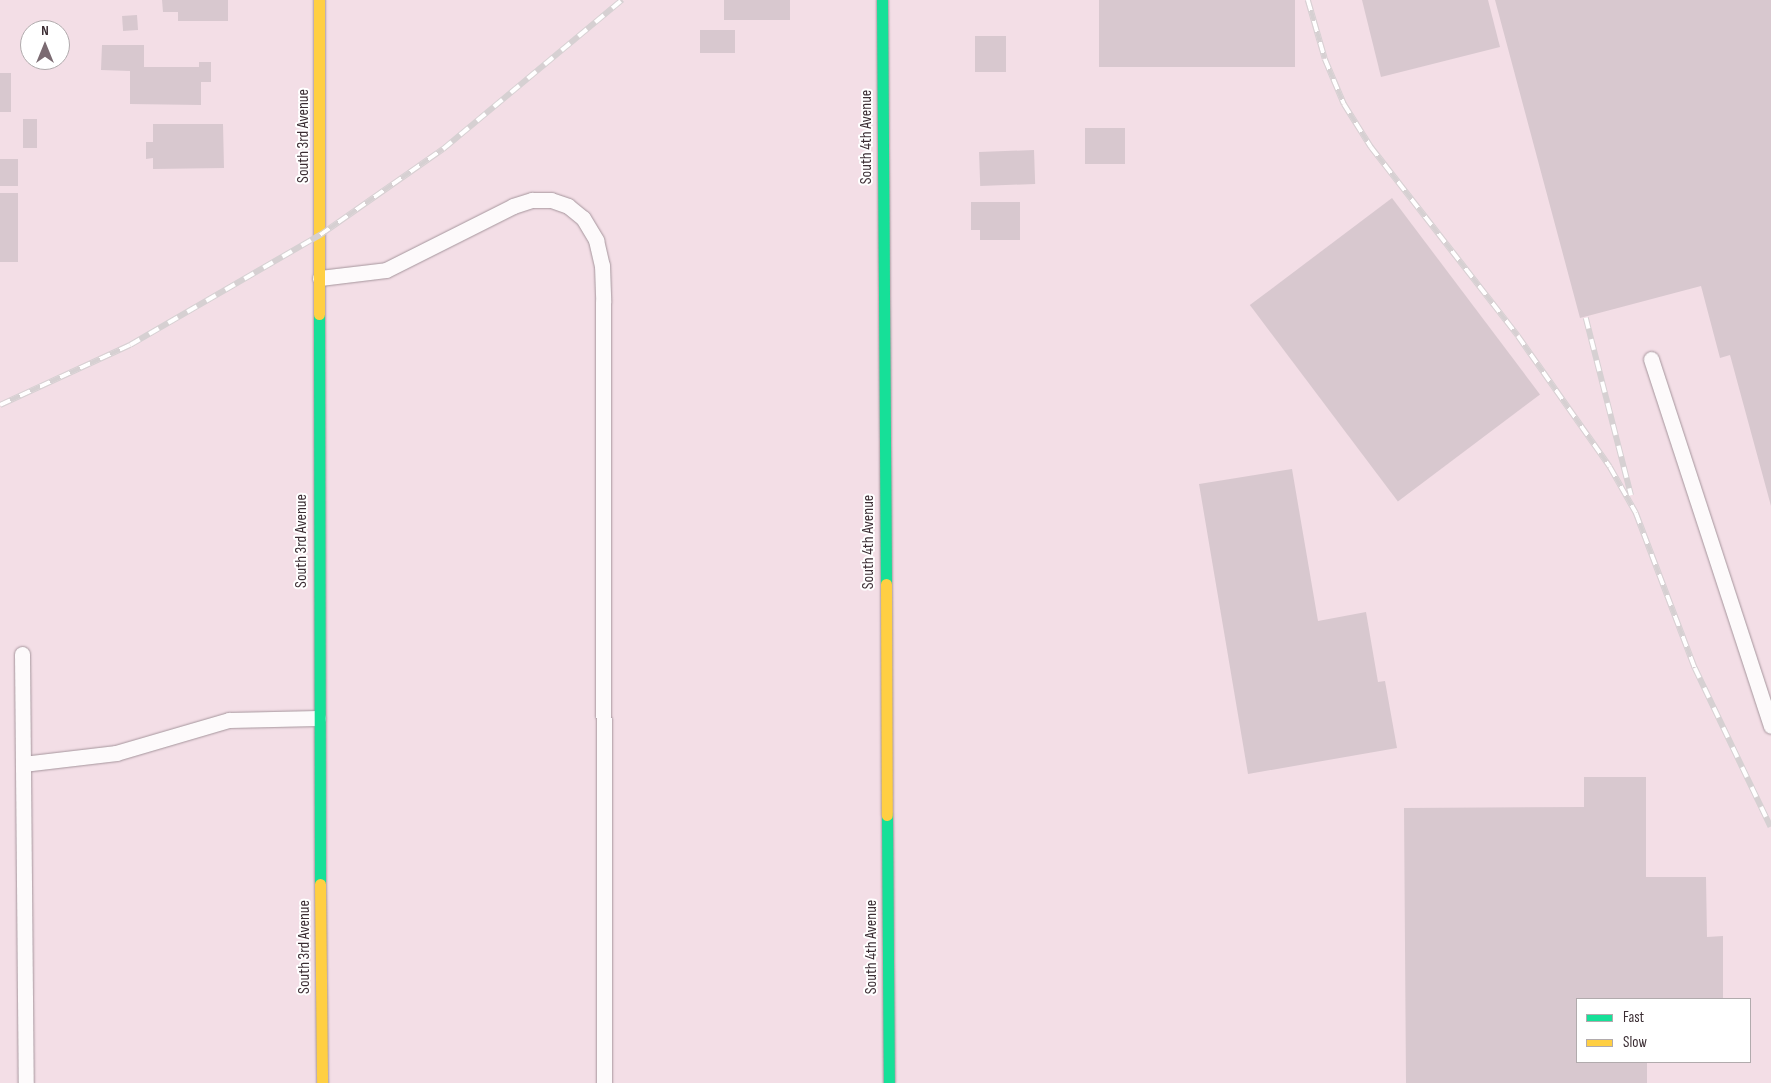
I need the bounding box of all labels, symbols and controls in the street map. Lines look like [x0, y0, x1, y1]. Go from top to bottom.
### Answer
north arrow [20, 20, 70, 70]
text: N [41, 22, 49, 39]
street label: South 3rd Avenue [294, 89, 314, 183]
street label: South 4th Avenue [857, 90, 877, 184]
street label: South 3rd Avenue [292, 494, 312, 588]
street label: South 4th Avenue [859, 495, 879, 589]
street label: South 3rd Avenue [295, 900, 315, 994]
street label: South 4th Avenue [862, 900, 882, 994]
legend [1576, 998, 1751, 1063]
text: Fast [1623, 1008, 1644, 1027]
text: Slow [1623, 1033, 1647, 1052]

